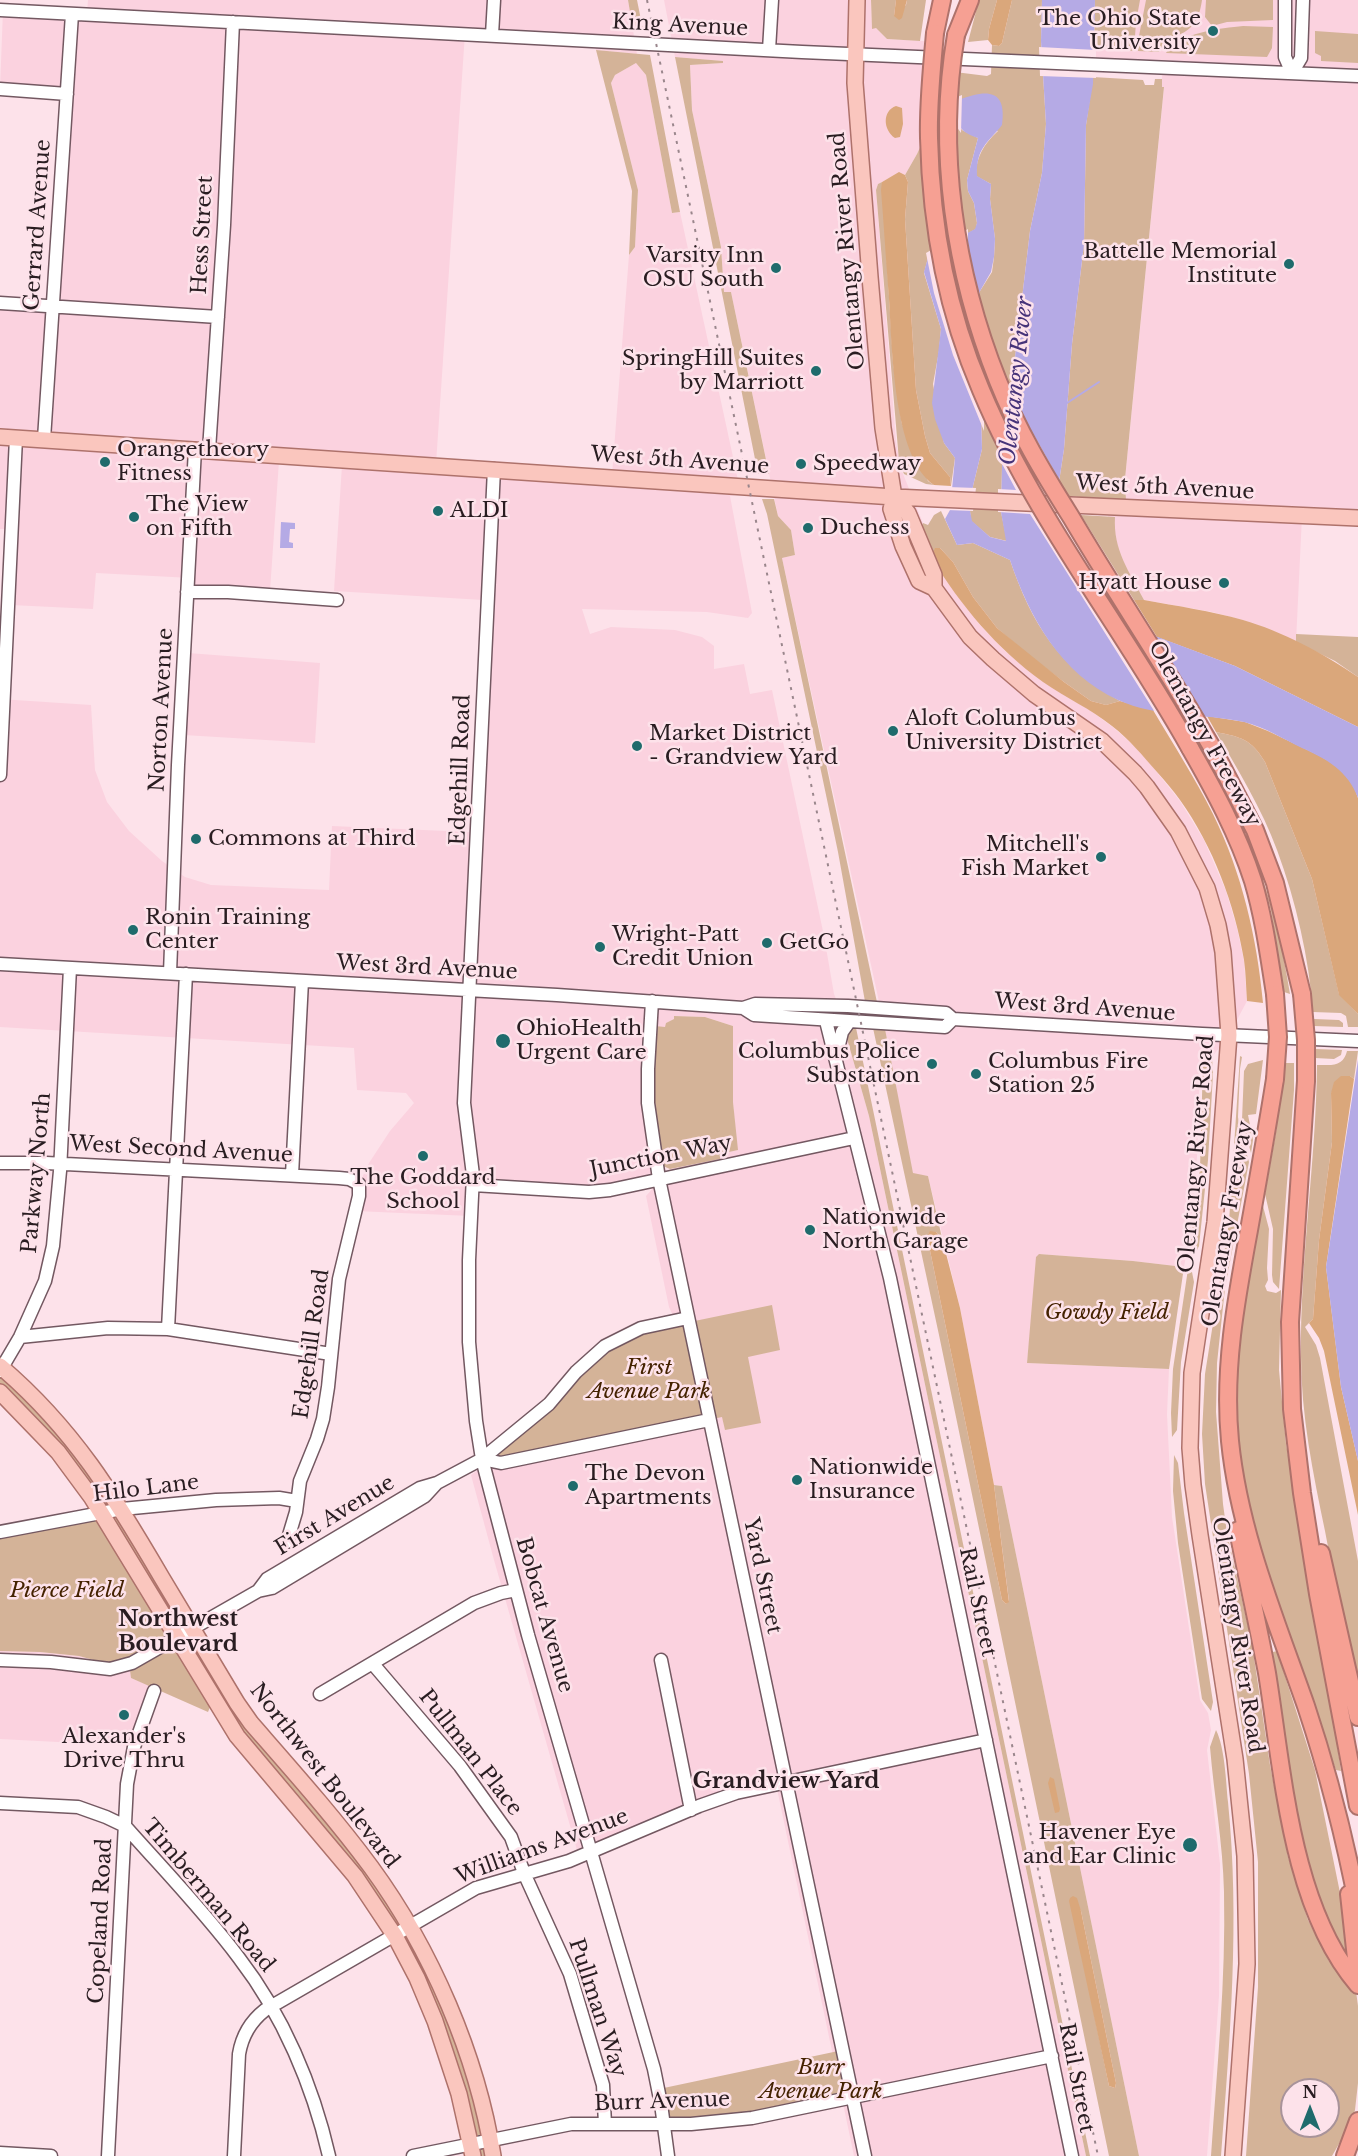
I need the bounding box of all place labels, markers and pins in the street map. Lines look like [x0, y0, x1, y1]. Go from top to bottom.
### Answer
place label: The Ohio State University [1038, 6, 1201, 56]
marker: The Ohio State University [1206, 24, 1220, 38]
place label: Battelle Memorial Institute [1083, 239, 1277, 289]
place label: Varsity Inn OSU South [643, 243, 764, 293]
marker: Battelle Memorial Institute [1282, 257, 1296, 271]
marker: Varsity Inn OSU South [769, 261, 783, 275]
place label: SpringHill Suites by Marriott [622, 346, 804, 396]
marker: SpringHill Suites by Marriott [809, 364, 823, 378]
place label: Orangetheory Fitness [117, 437, 269, 487]
place label: Speedway [813, 451, 921, 477]
marker: Orangetheory Fitness [98, 455, 112, 469]
marker: Speedway [794, 457, 808, 471]
place label: The View on Fifth [146, 492, 248, 542]
place label: ALDI [450, 498, 508, 524]
marker: ALDI [431, 504, 445, 518]
marker: The View on Fifth [127, 510, 141, 524]
place label: Duchess [820, 515, 909, 541]
marker: Duchess [801, 521, 815, 535]
place label: Hyatt House [1078, 570, 1212, 596]
marker: Hyatt House [1217, 576, 1231, 590]
place label: Aloft Columbus University District [905, 706, 1102, 756]
place label: Market District - Grandview Yard [649, 721, 838, 771]
marker: Aloft Columbus University District [886, 724, 900, 738]
marker: Market District - Grandview Yard [630, 739, 644, 753]
place label: Commons at Third [208, 826, 415, 852]
marker: Commons at Third [189, 832, 203, 846]
place label: Mitchell's Fish Market [961, 832, 1089, 882]
marker: Mitchell's Fish Market [1094, 850, 1108, 864]
place label: Ronin Training Center [145, 905, 310, 955]
place label: Wright-Patt Credit Union [612, 922, 753, 972]
marker: Ronin Training Center [126, 923, 140, 937]
place label: GetGo [779, 930, 849, 956]
marker: GetGo [760, 936, 774, 950]
marker: Wright-Patt Credit Union [593, 940, 607, 954]
place label: OhioHealth Urgent Care [516, 1016, 647, 1066]
marker: OhioHealth Urgent Care [494, 1032, 512, 1050]
place label: Columbus Police Substation [738, 1039, 920, 1089]
place label: Columbus Fire Station 25 [988, 1049, 1148, 1099]
marker: Columbus Police Substation [925, 1057, 939, 1071]
marker: Columbus Fire Station 25 [969, 1067, 983, 1081]
marker: The Goddard School [416, 1149, 430, 1163]
place label: The Goddard School [350, 1165, 496, 1215]
place label: Nationwide North Garage [822, 1205, 969, 1255]
marker: Nationwide North Garage [803, 1223, 817, 1237]
place label: Nationwide Insurance [809, 1455, 933, 1505]
place label: The Devon Apartments [585, 1461, 712, 1511]
marker: Nationwide Insurance [790, 1473, 804, 1487]
marker: The Devon Apartments [566, 1479, 580, 1493]
marker: Alexander's Drive Thru [117, 1708, 131, 1722]
place label: Alexander's Drive Thru [62, 1724, 186, 1774]
place label: Havener Eye and Ear Clinic [1023, 1820, 1176, 1870]
marker: Havener Eye and Ear Clinic [1181, 1836, 1199, 1854]

